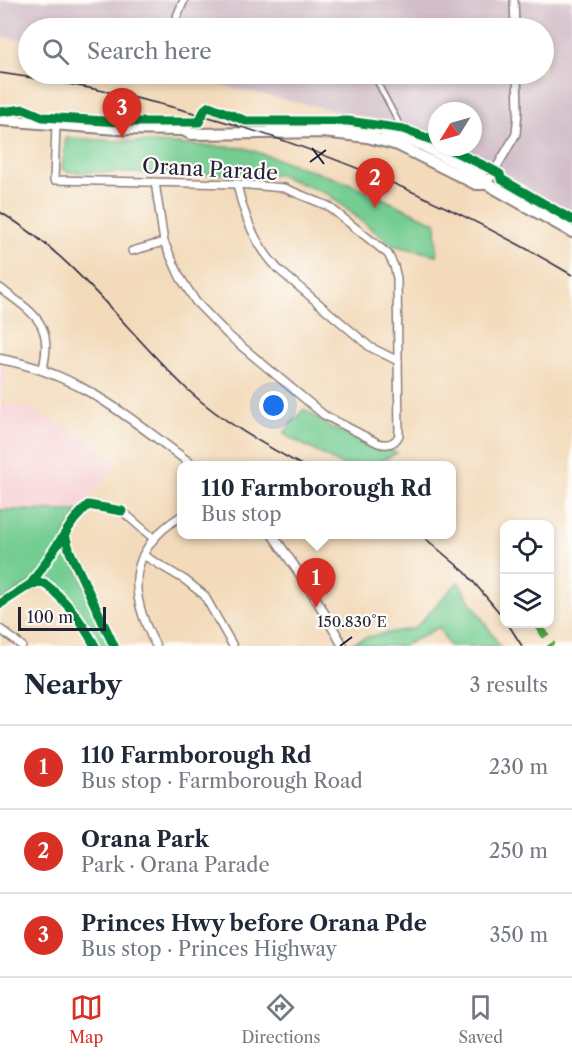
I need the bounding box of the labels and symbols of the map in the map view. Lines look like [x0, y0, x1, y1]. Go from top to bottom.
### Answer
pin: 3 [102, 88, 142, 138]
north arrow [428, 102, 482, 156]
street label: Orana Parade [142, 153, 278, 185]
pin: 2 [356, 158, 394, 208]
your location [259, 391, 288, 420]
pin: 1 [296, 558, 336, 608]
scale bar [18, 604, 106, 632]
text: 150.830°E [317, 612, 387, 631]

